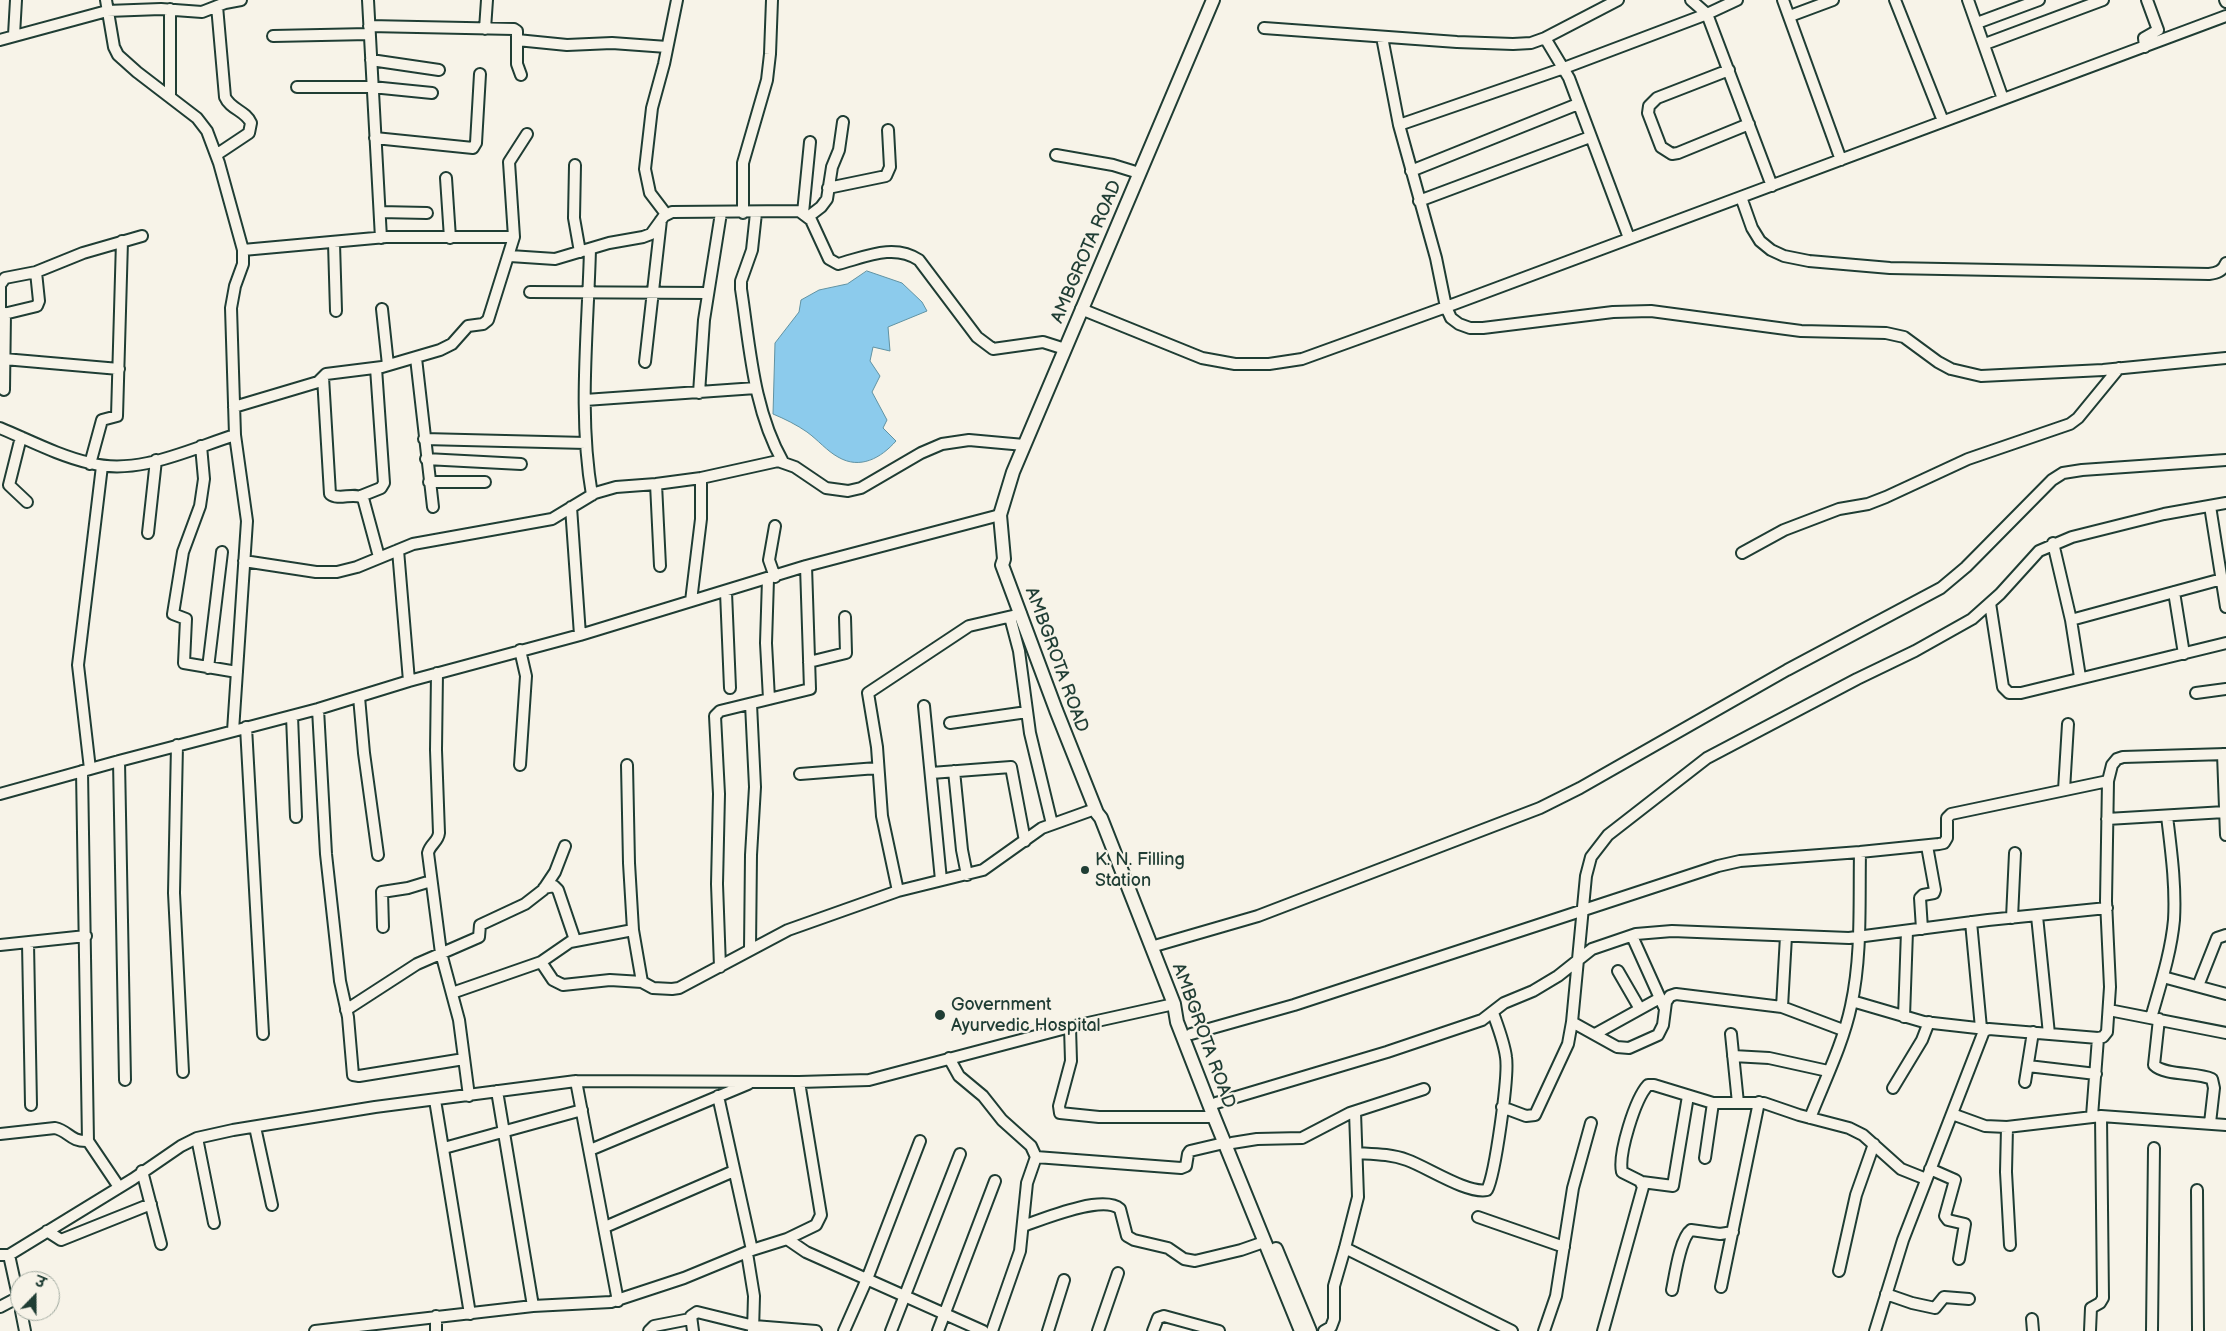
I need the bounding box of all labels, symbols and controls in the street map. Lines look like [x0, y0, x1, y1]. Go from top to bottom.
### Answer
street label: AMBGROTA ROAD [1047, 177, 1127, 327]
street label: AMBGROTA ROAD [1020, 584, 1092, 736]
place label: K. N. Filling Station [1095, 849, 1185, 892]
marker: K. N. Filling Station [1079, 864, 1091, 876]
street label: AMBGROTA ROAD [1167, 960, 1239, 1112]
place label: Government Ayurvedic Hospital [951, 994, 1101, 1036]
marker: Government Ayurvedic Hospital [933, 1008, 947, 1022]
north arrow [10, 1271, 60, 1321]
text: उ [33, 1273, 48, 1292]

